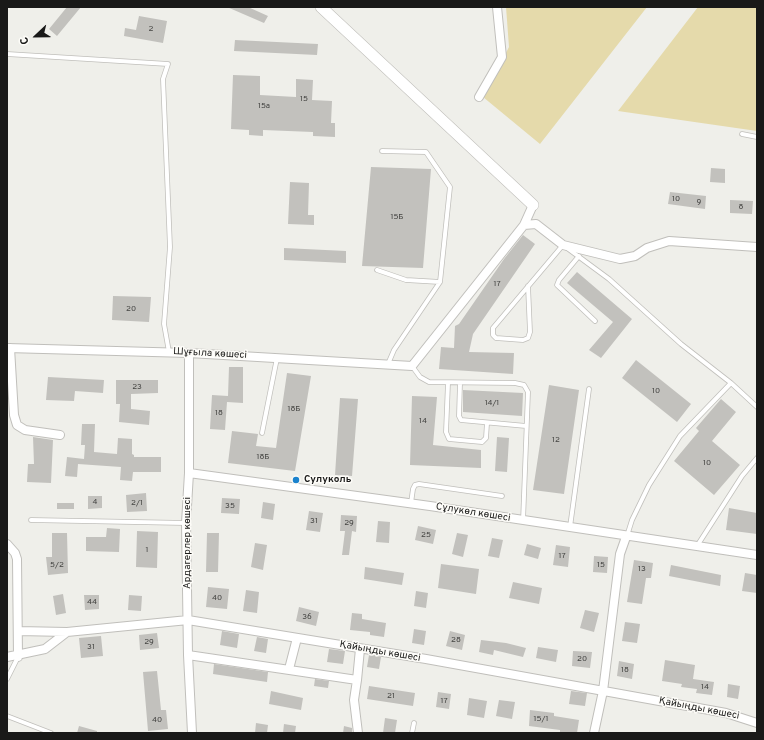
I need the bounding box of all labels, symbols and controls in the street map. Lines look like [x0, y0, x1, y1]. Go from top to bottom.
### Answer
north arrow [16, 16, 56, 56]
house number: 2 [149, 24, 153, 34]
text: С [17, 35, 33, 46]
house number: 15 [300, 94, 308, 104]
house number: 15а [258, 101, 270, 111]
house number: 10 [672, 194, 680, 204]
house number: 9 [697, 197, 701, 207]
house number: 8 [739, 202, 743, 212]
house number: 15Б [390, 212, 404, 222]
house number: 17 [493, 279, 501, 289]
house number: 20 [126, 304, 136, 314]
street label: Шұғыла көшесі [173, 346, 247, 362]
house number: 23 [132, 382, 142, 392]
house number: 10 [652, 386, 660, 396]
house number: 14/1 [485, 398, 499, 408]
house number: 18Б [287, 404, 301, 414]
house number: 18 [215, 408, 223, 418]
house number: 14 [419, 416, 427, 426]
house number: 12 [552, 435, 560, 445]
house number: 18Б [256, 452, 270, 462]
house number: 10 [703, 458, 711, 468]
place label: Сулуколь [304, 474, 351, 486]
marker: Сулуколь [291, 475, 301, 485]
house number: 4 [93, 497, 97, 507]
street label: Ардагерлер көшесі [182, 497, 194, 589]
house number: 2/1 [131, 498, 143, 508]
house number: 35 [225, 501, 235, 511]
street label: Сұлукөл көшесі [435, 501, 511, 525]
house number: 31 [310, 516, 318, 526]
house number: 29 [344, 518, 354, 528]
house number: 25 [421, 530, 431, 540]
house number: 1 [146, 545, 148, 555]
house number: 17 [558, 551, 566, 561]
house number: 5/2 [50, 560, 64, 570]
house number: 15 [597, 560, 605, 570]
house number: 13 [638, 564, 646, 574]
house number: 40 [212, 593, 222, 603]
house number: 44 [87, 597, 97, 607]
house number: 36 [302, 612, 312, 622]
house number: 28 [451, 635, 461, 645]
house number: 29 [144, 637, 154, 647]
street label: Қайыңды көшесі [339, 639, 421, 665]
house number: 31 [87, 642, 95, 652]
house number: 20 [577, 654, 587, 664]
house number: 18 [621, 665, 629, 675]
house number: 14 [701, 682, 709, 692]
house number: 21 [387, 691, 395, 701]
street label: Қайыңды көшесі [658, 695, 740, 723]
house number: 17 [440, 696, 448, 706]
house number: 15/1 [534, 714, 548, 724]
house number: 40 [152, 715, 162, 725]

